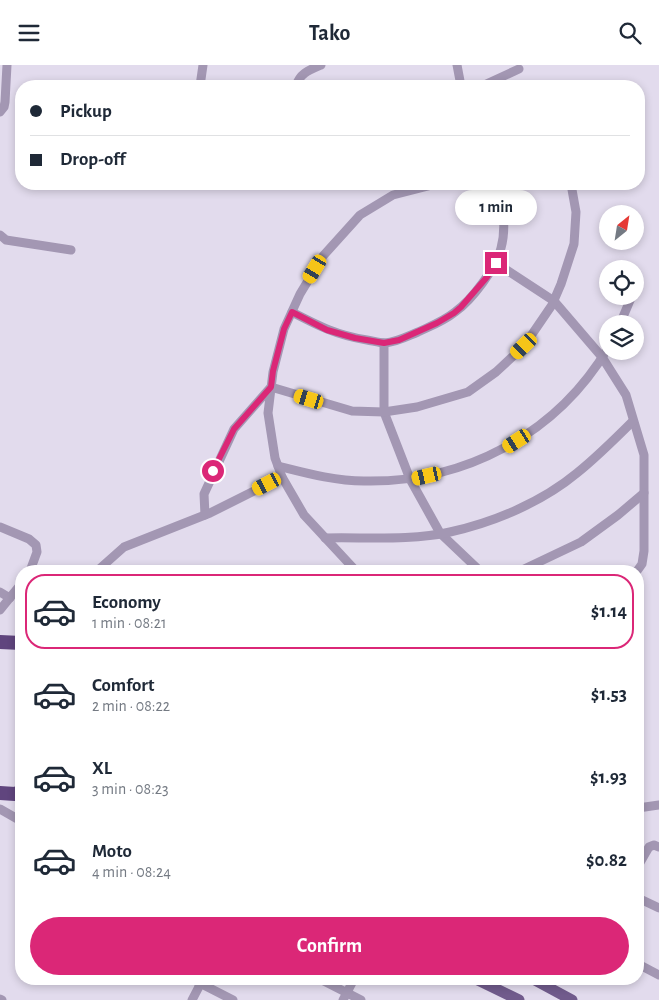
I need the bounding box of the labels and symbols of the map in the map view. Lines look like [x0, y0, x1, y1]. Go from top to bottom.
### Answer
callout: 1 min [455, 191, 537, 225]
north arrow [599, 205, 644, 250]
car [300, 252, 329, 286]
route end [485, 252, 507, 274]
car [507, 330, 540, 362]
car [292, 387, 325, 411]
car [500, 427, 533, 455]
route start [202, 460, 224, 482]
car [410, 465, 443, 487]
car [250, 471, 283, 497]

